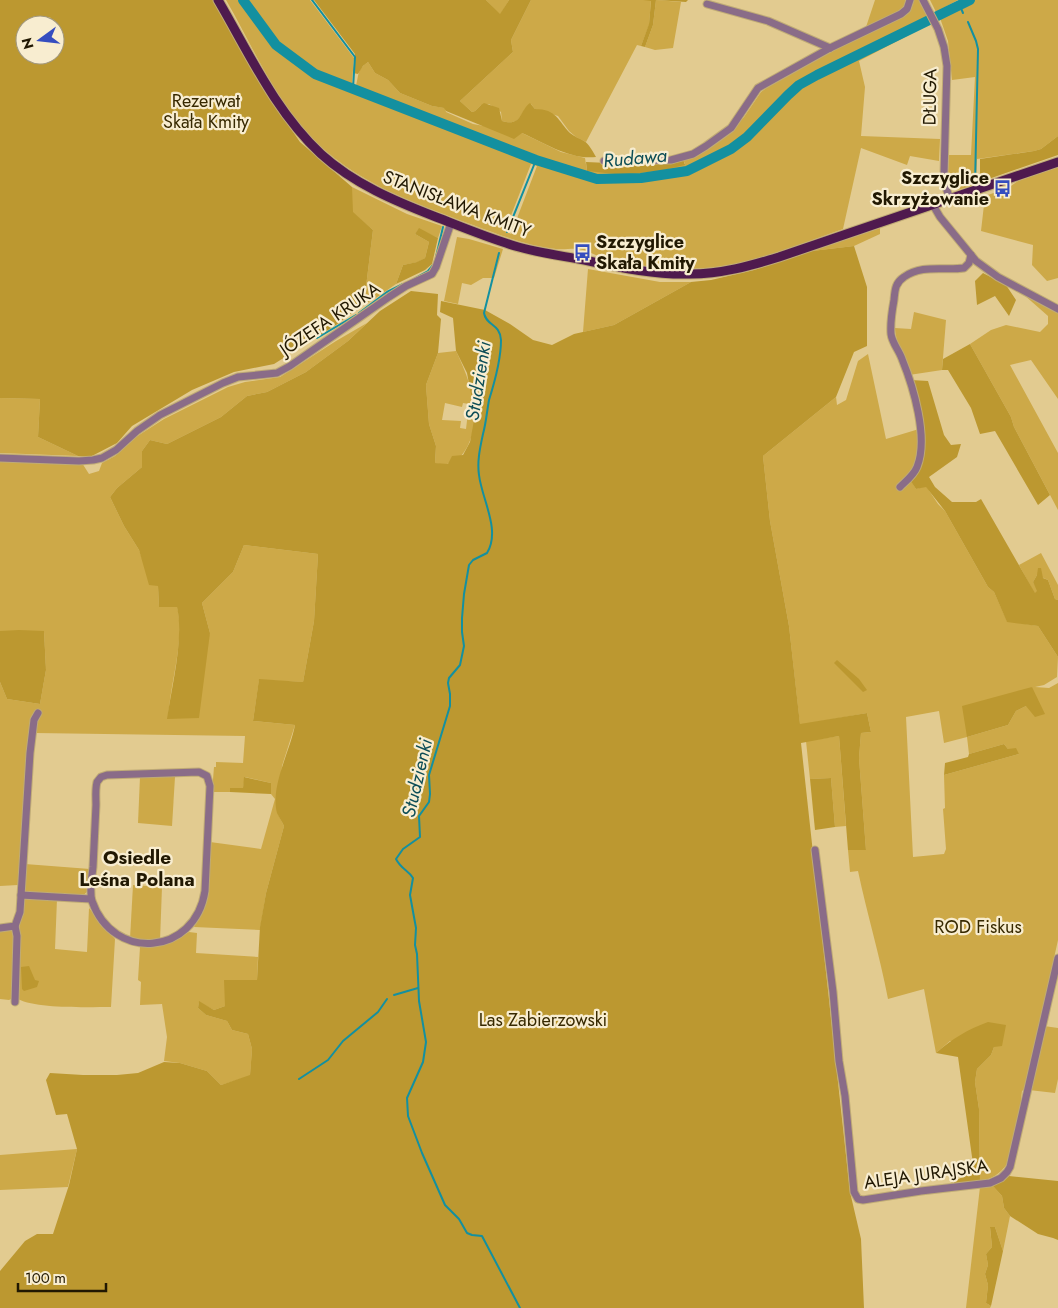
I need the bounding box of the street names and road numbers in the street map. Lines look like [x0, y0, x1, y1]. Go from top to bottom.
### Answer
street label: DŁUGA [917, 68, 943, 126]
street label: STANISŁAWA KMITY [379, 164, 536, 245]
street label: JÓZEFA KRUKA [273, 276, 386, 363]
street label: ALEJA JURAJSKA [862, 1152, 990, 1196]

